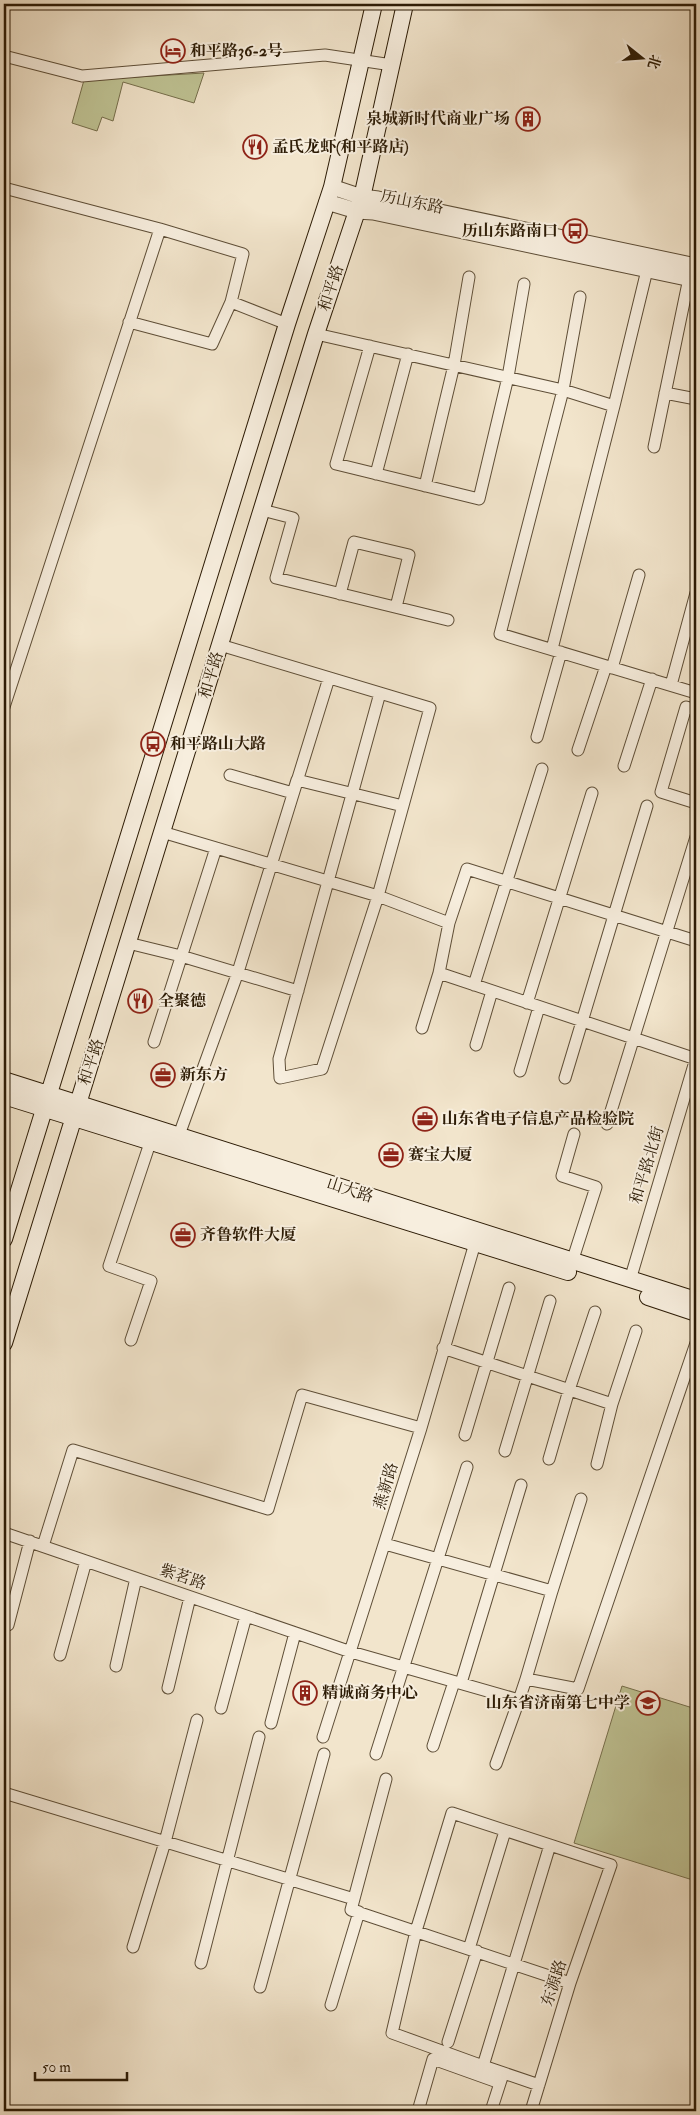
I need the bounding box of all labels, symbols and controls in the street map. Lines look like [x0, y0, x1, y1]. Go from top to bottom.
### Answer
north arrow [618, 32, 668, 82]
hotel icon: 和平路36-2号 [160, 38, 186, 64]
place label: 和平路36-2号 [190, 41, 283, 61]
text: 北 [644, 52, 664, 71]
building icon: 泉城新时代商业广场 [515, 106, 541, 132]
place label: 泉城新时代商业广场 [366, 109, 510, 129]
restaurant icon: 孟氏龙虾(和平路店) [242, 134, 268, 160]
place label: 孟氏龙虾(和平路店) [272, 137, 409, 157]
street label: 历山东路 [379, 186, 445, 218]
bus stop icon: 历山东路南口 [562, 218, 588, 244]
place label: 历山东路南口 [462, 221, 558, 241]
street label: 和平路 [314, 262, 348, 314]
street label: 和平路 [194, 649, 228, 701]
bus stop icon: 和平路山大路 [140, 731, 166, 757]
place label: 和平路山大路 [170, 734, 266, 754]
restaurant icon: 全聚德 [127, 988, 153, 1014]
place label: 全聚德 [158, 991, 206, 1011]
street label: 和平路 [74, 1036, 108, 1088]
office icon: 新东方 [150, 1062, 176, 1088]
place label: 新东方 [180, 1065, 228, 1085]
office icon: 山东省电子信息产品检验院 [412, 1106, 438, 1132]
place label: 山东省电子信息产品检验院 [442, 1109, 634, 1129]
street label: 和平路北街 [626, 1124, 668, 1206]
office icon: 赛宝大厦 [378, 1142, 404, 1168]
place label: 赛宝大厦 [408, 1145, 472, 1165]
street label: 山大路 [324, 1173, 376, 1207]
office icon: 齐鲁软件大厦 [170, 1222, 196, 1248]
place label: 齐鲁软件大厦 [200, 1225, 296, 1245]
street label: 燕新路 [369, 1460, 403, 1512]
street label: 紫茗路 [157, 1560, 209, 1594]
building icon: 精诚商务中心 [292, 1680, 318, 1706]
place label: 精诚商务中心 [322, 1683, 418, 1703]
school or university icon: 山东省济南第七中学 [635, 1690, 661, 1716]
place label: 山东省济南第七中学 [486, 1693, 630, 1713]
street label: 东源路 [537, 1957, 571, 2009]
scale bar [35, 2050, 128, 2082]
text: 50 m [42, 2058, 71, 2077]

